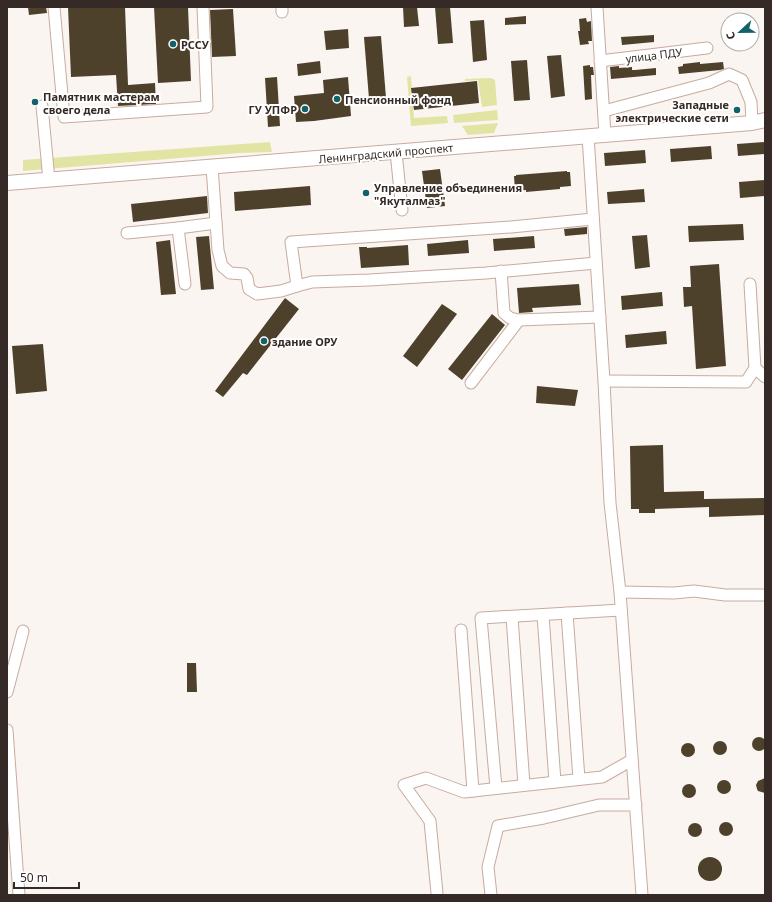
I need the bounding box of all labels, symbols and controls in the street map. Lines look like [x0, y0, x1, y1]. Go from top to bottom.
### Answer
north arrow [720, 12, 760, 52]
text: С [722, 30, 739, 42]
place label: РССУ [181, 37, 210, 52]
marker: РССУ [168, 39, 178, 49]
street label: улица ПДУ [625, 44, 683, 66]
place label: Памятник мастерам своего дела [43, 89, 160, 117]
place label: Пенсионный фонд [345, 92, 451, 107]
marker: Пенсионный фонд [332, 94, 342, 104]
marker: Памятник мастерам своего дела [30, 97, 40, 107]
place label: Западные электрические сети [616, 97, 729, 125]
place label: ГУ УПФР [249, 102, 297, 117]
marker: ГУ УПФР [300, 104, 310, 114]
marker: Западные электрические сети [732, 105, 742, 115]
street label: Ленинградский проспект [318, 140, 454, 166]
place label: Управление объединения "Якуталмаз" [374, 180, 522, 208]
marker: Управление объединения "Якуталмаз" [361, 188, 371, 198]
place label: здание ОРУ [272, 334, 338, 349]
marker: здание ОРУ [259, 336, 269, 346]
scale bar [14, 864, 79, 890]
text: 50 m [20, 869, 48, 886]

